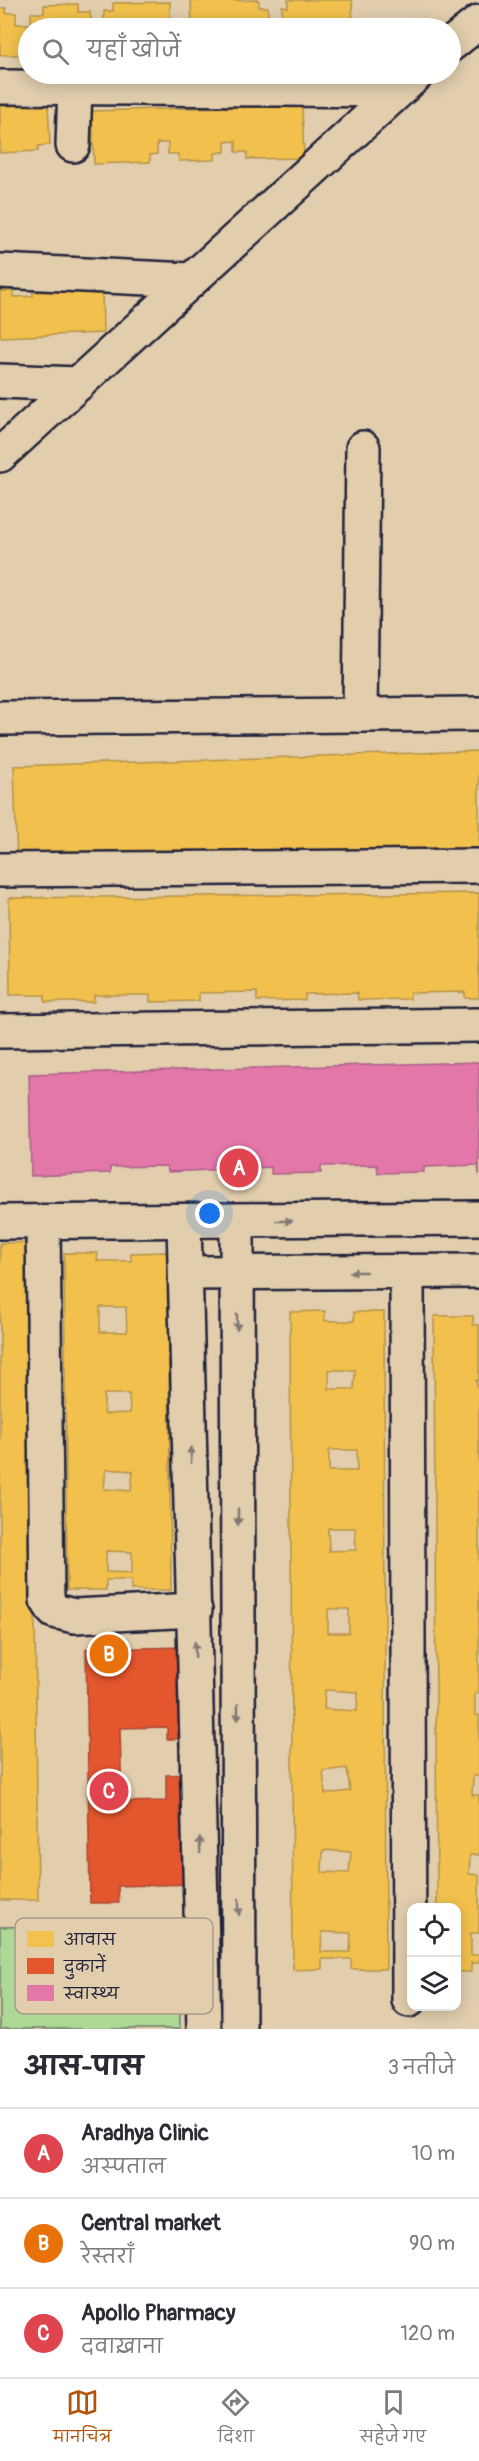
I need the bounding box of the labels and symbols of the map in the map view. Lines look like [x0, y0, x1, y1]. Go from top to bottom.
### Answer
pin: A [220, 1146, 258, 1190]
your location [195, 1199, 224, 1228]
one-way arrow [275, 1216, 294, 1225]
one-way arrow [348, 1267, 367, 1277]
one-way arrow [232, 1312, 242, 1331]
one-way arrow [186, 1445, 196, 1464]
one-way arrow [233, 1507, 243, 1526]
pin: B [90, 1632, 128, 1676]
one-way arrow [191, 1640, 200, 1659]
one-way arrow [233, 1702, 243, 1721]
pin: C [90, 1768, 128, 1814]
one-way arrow [195, 1835, 205, 1854]
one-way arrow [234, 1897, 244, 1916]
legend [15, 1918, 213, 2014]
text: आवास [64, 1930, 117, 1950]
text: दुकानें [63, 1953, 107, 1980]
text: स्वास्थ्य [63, 1984, 120, 2004]

